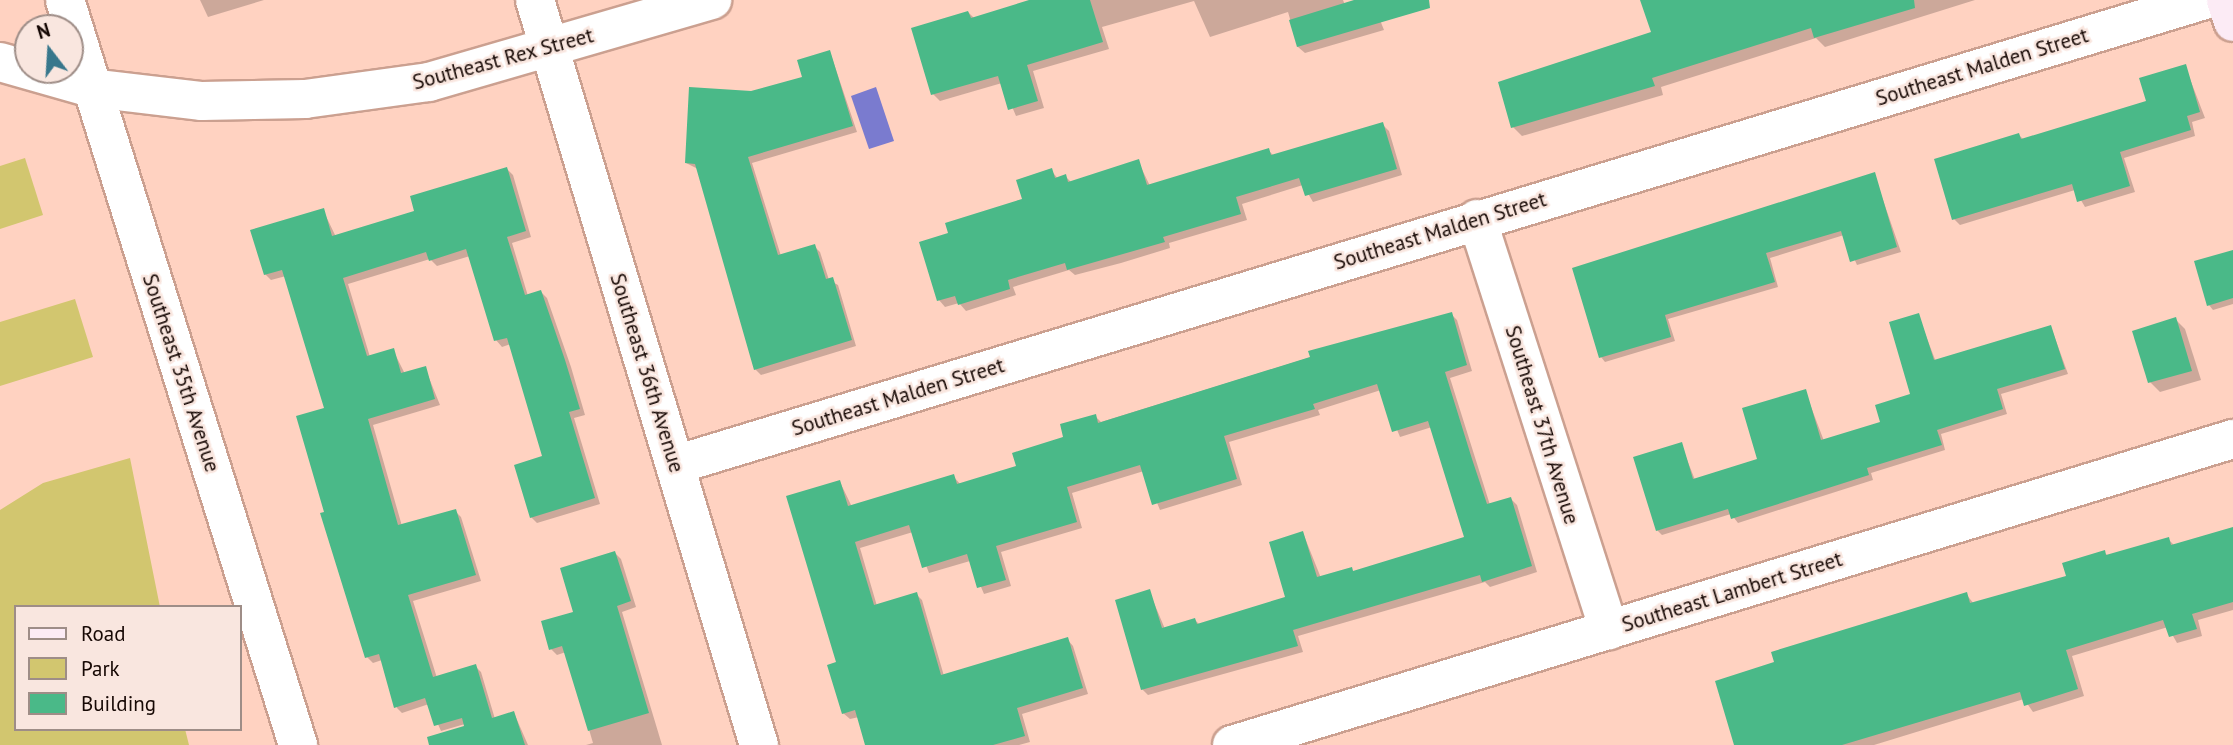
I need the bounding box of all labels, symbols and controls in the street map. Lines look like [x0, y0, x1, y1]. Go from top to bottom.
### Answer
north arrow [14, 14, 84, 84]
text: N [34, 18, 53, 44]
street label: Southeast Rex Street [410, 23, 596, 95]
street label: Southeast Malden Street [1873, 23, 2091, 111]
street label: Southeast Malden Street [1331, 187, 1549, 275]
street label: Southeast 35th Avenue [137, 270, 225, 476]
street label: Southeast 36th Avenue [605, 270, 689, 476]
street label: Southeast 37th Avenue [1500, 322, 1584, 528]
street label: Southeast Malden Street [789, 353, 1007, 441]
street label: Southeast Lambert Street [1619, 546, 1845, 638]
legend [14, 605, 242, 731]
text: Road [81, 620, 125, 647]
text: Park [81, 655, 120, 682]
text: Building [81, 690, 156, 717]

